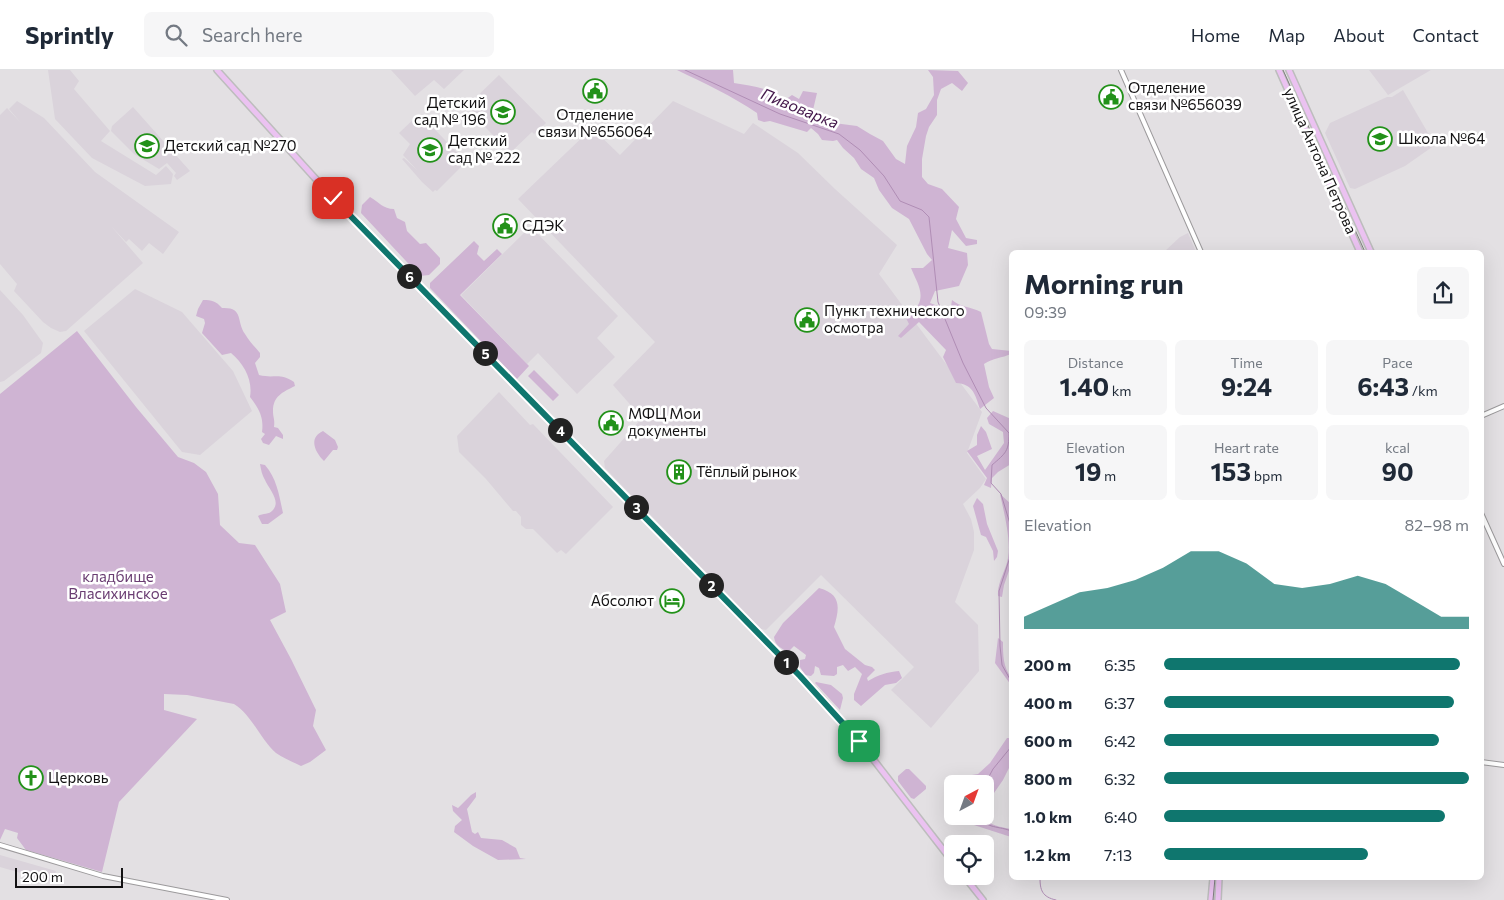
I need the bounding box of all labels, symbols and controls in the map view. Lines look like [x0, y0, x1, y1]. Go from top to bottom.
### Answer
search box [144, 12, 494, 57]
text: Sprintly [25, 20, 114, 49]
icon: search [162, 21, 190, 49]
text: Search here [202, 23, 302, 46]
text: Home [1191, 24, 1240, 46]
text: Map [1268, 24, 1305, 46]
text: About [1333, 24, 1385, 46]
text: Contact [1413, 24, 1479, 46]
public building icon: Отделение связи №656064 [582, 78, 608, 104]
place label: Отделение связи №656039 [1128, 78, 1242, 113]
water label: Пивоварка [759, 83, 842, 132]
public building icon: Отделение связи №656039 [1098, 84, 1124, 110]
street label: улица Антона Петрова [1281, 85, 1361, 236]
place label: Детский сад № 196 [414, 93, 486, 128]
school or university icon: Детский сад № 196 [490, 99, 516, 125]
place label: Отделение связи №656064 [538, 105, 652, 140]
school or university icon: Школа №64 [1367, 126, 1393, 152]
place label: Школа №64 [1398, 129, 1485, 147]
place label: Детский сад № 222 [448, 131, 520, 166]
school or university icon: Детский сад №270 [134, 133, 160, 159]
place label: Детский сад №270 [164, 136, 297, 154]
school or university icon: Детский сад № 222 [417, 137, 443, 163]
pin [312, 177, 354, 219]
icon: check [319, 184, 347, 212]
public building icon: СДЭК [492, 213, 518, 239]
place label: СДЭК [522, 216, 564, 234]
pin: 6 [396, 264, 422, 288]
text: Morning run [1024, 266, 1184, 300]
button: share [1417, 267, 1469, 319]
text: 6 [405, 268, 414, 285]
place label: Пункт технического осмотра [824, 301, 965, 336]
text: 09:39 [1024, 302, 1067, 321]
public building icon: Пункт технического осмотра [794, 307, 820, 333]
pin: 5 [472, 340, 498, 366]
text: 5 [481, 345, 490, 362]
text: Distance [1068, 354, 1123, 371]
text: Time [1230, 354, 1263, 371]
text: Pace [1382, 354, 1413, 371]
text: 1.40 [1059, 371, 1109, 401]
text: 9:24 [1221, 371, 1272, 401]
text: 6:43 [1357, 371, 1409, 401]
text: km [1109, 382, 1132, 399]
text: /km [1409, 382, 1438, 399]
place label: МФЦ Мои документы [628, 404, 706, 439]
public building icon: МФЦ Мои документы [598, 410, 624, 436]
pin: 4 [548, 418, 572, 442]
text: 4 [556, 422, 565, 439]
text: Elevation [1066, 439, 1125, 456]
text: Heart rate [1214, 439, 1279, 456]
text: kcal [1385, 439, 1410, 456]
text: 19 [1075, 456, 1101, 486]
text: 153 [1211, 456, 1251, 486]
text: 90 [1381, 456, 1414, 486]
building icon: Тёплый рынок [666, 459, 692, 485]
place label: Тёплый рынок [696, 462, 797, 480]
text: m [1101, 467, 1116, 484]
text: bpm [1251, 467, 1282, 484]
pin: 3 [624, 494, 648, 520]
text: 3 [632, 499, 641, 516]
text: Elevation [1024, 515, 1092, 534]
text: 82–98 m [1405, 515, 1469, 534]
park label: кладбище Власихинское [68, 567, 168, 602]
pin: 2 [698, 572, 724, 598]
text: 2 [708, 577, 715, 594]
hotel icon: Абсолют [659, 588, 685, 614]
place label: Абсолют [591, 591, 654, 609]
pin: 1 [774, 650, 798, 674]
text: 1 [783, 654, 790, 671]
text: 200 m [1024, 655, 1071, 674]
text: 6:35 [1104, 655, 1136, 674]
text: 400 m [1024, 693, 1072, 712]
text: 6:37 [1104, 693, 1135, 712]
pin [838, 720, 880, 762]
icon: arrive [845, 727, 873, 755]
text: 600 m [1024, 731, 1072, 750]
text: 6:42 [1104, 731, 1136, 750]
church icon: Церковь [18, 765, 44, 791]
place label: Церковь [48, 768, 109, 786]
text: 800 m [1024, 769, 1072, 788]
text: 6:32 [1104, 769, 1135, 788]
north arrow [944, 775, 994, 825]
map controls [944, 775, 994, 885]
text: 1.0 km [1024, 807, 1072, 826]
text: 6:40 [1104, 807, 1138, 826]
button: locate [944, 835, 994, 885]
text: 1.2 km [1024, 845, 1071, 864]
text: 7:13 [1104, 845, 1132, 864]
scale bar [15, 865, 122, 888]
text: 200 m [22, 868, 63, 885]

